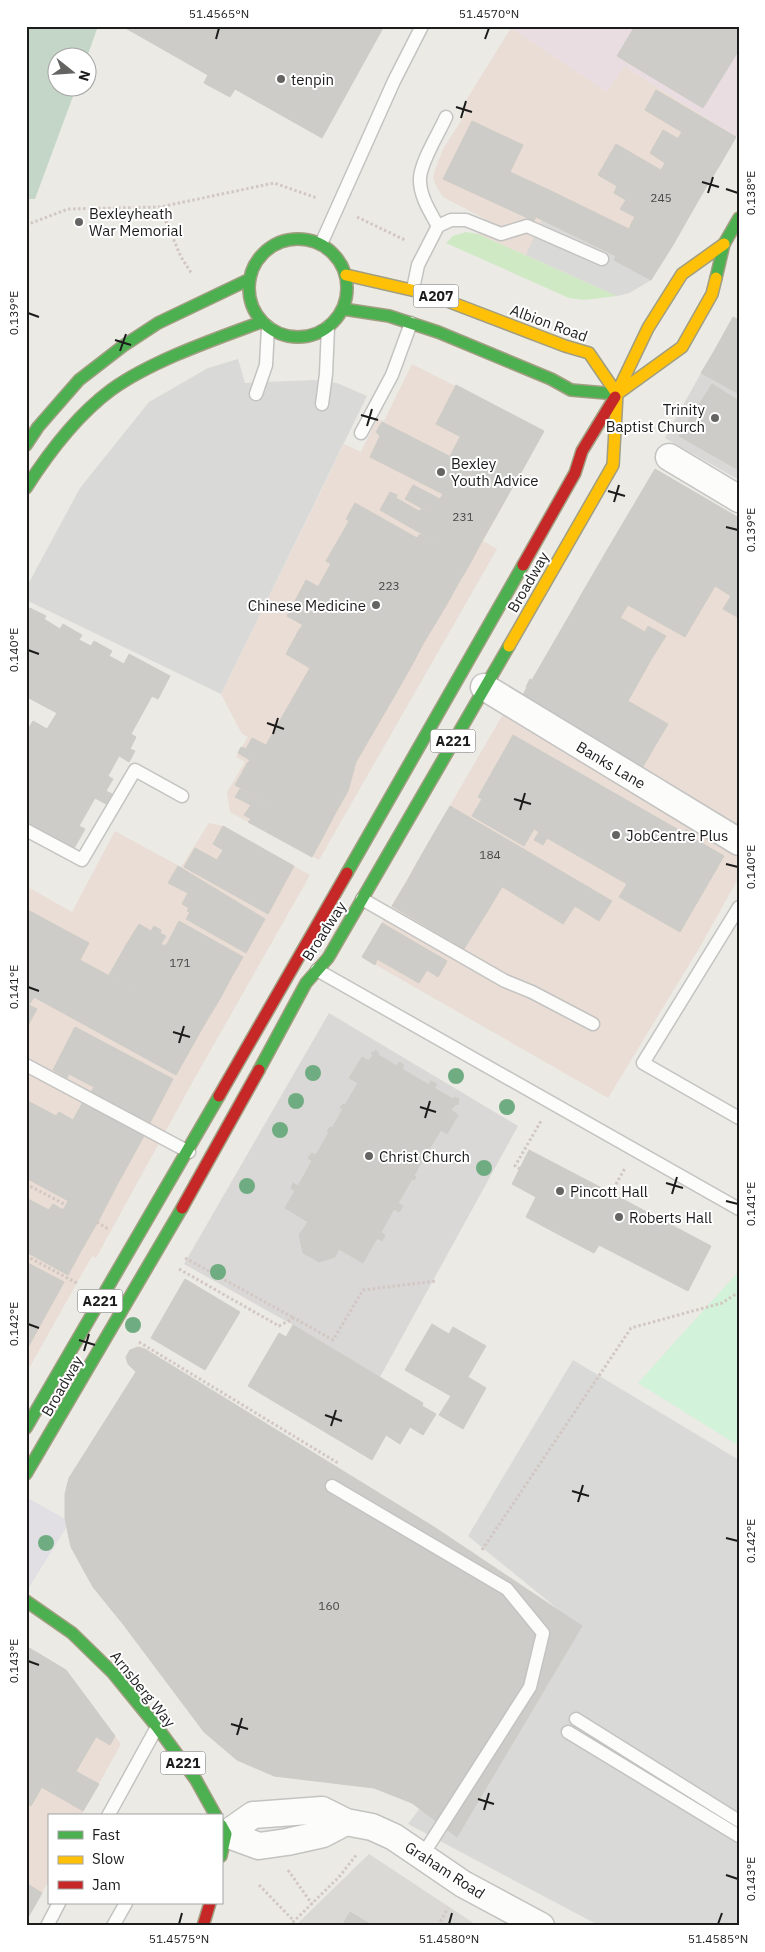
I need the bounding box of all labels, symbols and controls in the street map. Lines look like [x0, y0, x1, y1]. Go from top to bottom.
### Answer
text: 51.4565°N [189, 6, 249, 21]
text: 51.4570°N [459, 6, 519, 21]
north arrow [48, 48, 98, 98]
text: N [74, 68, 95, 83]
place label: tenpin [291, 70, 334, 89]
marker: tenpin [275, 73, 287, 85]
text: 0.138°E [743, 171, 758, 215]
house number: 245 [650, 190, 672, 205]
place label: Bexleyheath War Memorial [89, 204, 183, 240]
marker: Bexleyheath War Memorial [73, 216, 85, 228]
road number: A207 [414, 284, 458, 308]
text: 0.139°E [6, 291, 21, 335]
street label: Albion Road [508, 300, 590, 346]
place label: Trinity Baptist Church [606, 400, 706, 436]
marker: Trinity Baptist Church [709, 412, 721, 424]
place label: Bexley Youth Advice [451, 454, 539, 490]
marker: Bexley Youth Advice [435, 466, 447, 478]
text: 0.139°E [743, 508, 758, 552]
house number: 231 [452, 509, 474, 524]
street label: Broadway [503, 548, 553, 616]
house number: 223 [378, 578, 400, 593]
place label: Chinese Medicine [248, 596, 366, 615]
marker: Chinese Medicine [370, 599, 382, 611]
text: 0.140°E [6, 628, 21, 672]
road number: A221 [430, 729, 476, 752]
street label: Banks Lane [573, 737, 649, 793]
place label: JobCentre Plus [626, 826, 728, 845]
marker: JobCentre Plus [610, 829, 622, 841]
text: 0.140°E [743, 845, 758, 889]
house number: 184 [479, 847, 501, 862]
street label: Broadway [298, 897, 351, 964]
house number: 171 [169, 955, 191, 970]
text: 0.141°E [6, 965, 21, 1009]
place label: Christ Church [379, 1147, 470, 1166]
marker: Christ Church [363, 1150, 375, 1162]
place label: Pincott Hall [570, 1182, 648, 1201]
text: 0.141°E [743, 1182, 758, 1226]
marker: Pincott Hall [554, 1185, 566, 1197]
place label: Roberts Hall [629, 1208, 712, 1227]
marker: Roberts Hall [613, 1211, 625, 1223]
road number: A221 [78, 1290, 122, 1312]
text: 0.142°E [6, 1302, 21, 1346]
street label: Broadway [37, 1352, 87, 1420]
text: 0.142°E [743, 1519, 758, 1563]
house number: 160 [318, 1598, 340, 1613]
text: 0.143°E [6, 1639, 21, 1683]
street label: Arnsberg Way [106, 1647, 180, 1732]
road number: A221 [160, 1752, 206, 1775]
legend [48, 1814, 222, 1904]
text: Fast [92, 1825, 120, 1844]
street label: Graham Road [401, 1837, 489, 1903]
text: Slow [92, 1849, 125, 1868]
text: 0.143°E [743, 1857, 758, 1901]
text: Jam [92, 1875, 121, 1894]
text: 51.4575°N [149, 1931, 209, 1946]
text: 51.4580°N [419, 1931, 479, 1946]
text: 51.4585°N [688, 1931, 748, 1946]

